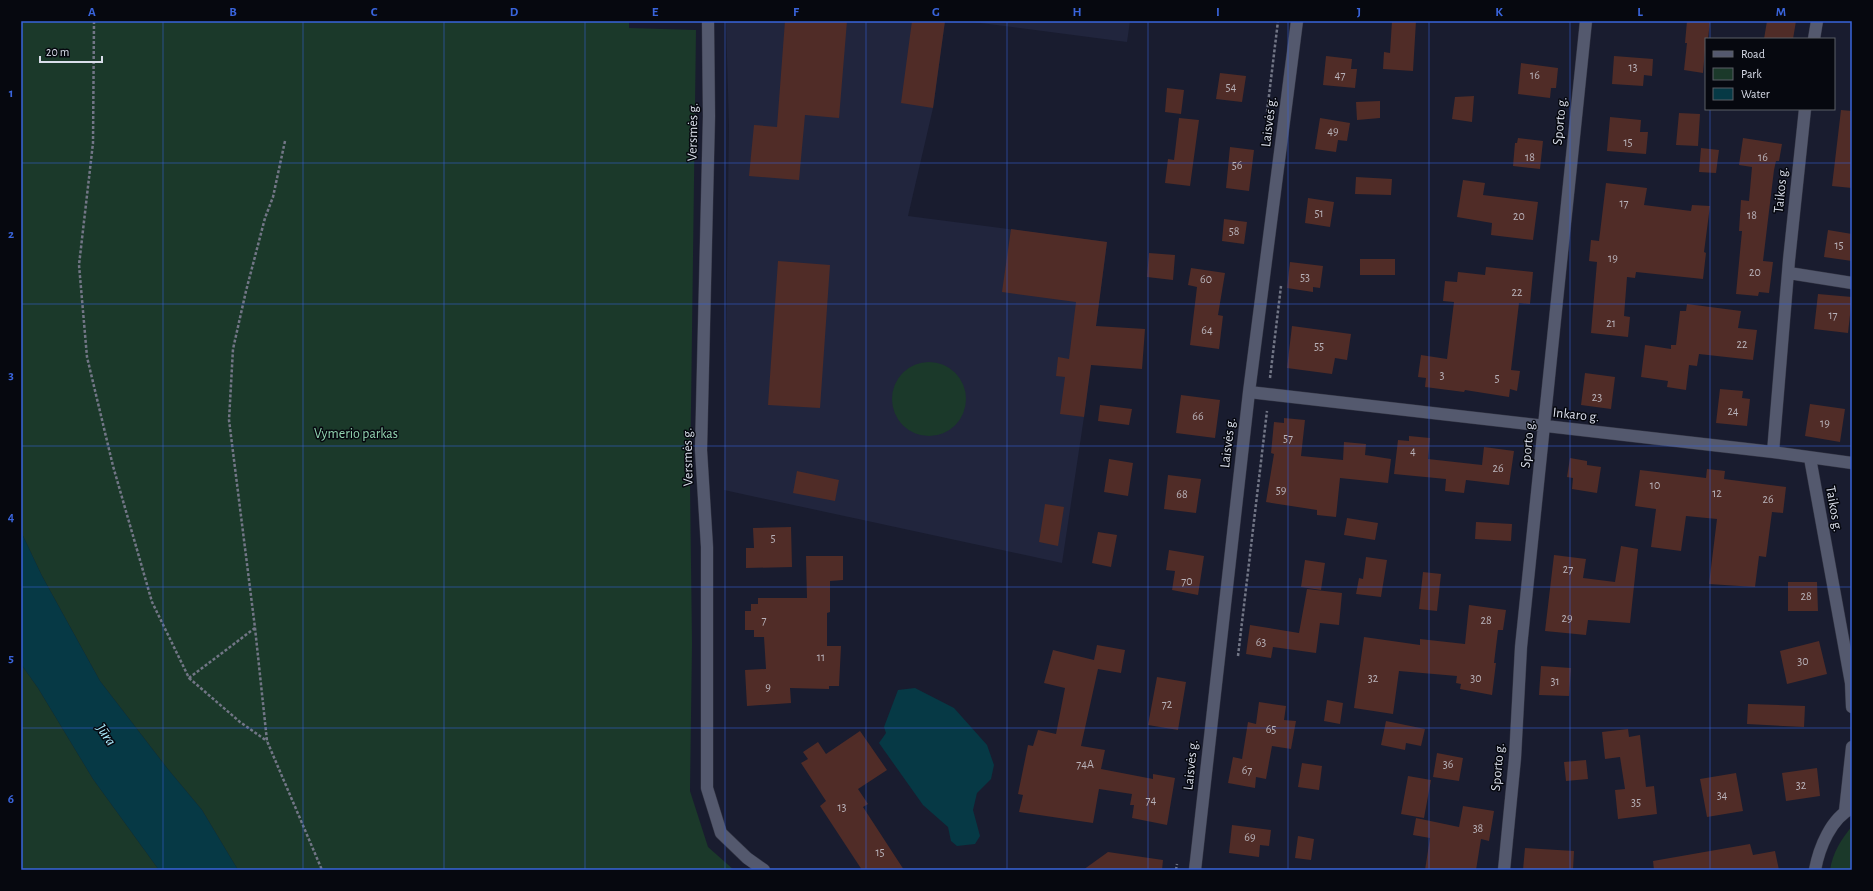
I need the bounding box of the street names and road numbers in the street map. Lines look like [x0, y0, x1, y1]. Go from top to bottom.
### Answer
street label: Laisvės g. [1259, 96, 1279, 148]
street label: Sporto g. [1551, 96, 1569, 146]
street label: Versmės g. [685, 103, 701, 161]
street label: Taikos g. [1772, 166, 1790, 214]
street label: Inkaro g. [1552, 406, 1600, 424]
street label: Laisvės g. [1218, 417, 1238, 469]
street label: Sporto g. [1519, 419, 1537, 469]
street label: Versmės g. [680, 428, 696, 486]
street label: Taikos g. [1823, 485, 1845, 533]
street label: Laisvės g. [1181, 739, 1201, 791]
street label: Sporto g. [1489, 742, 1507, 792]

